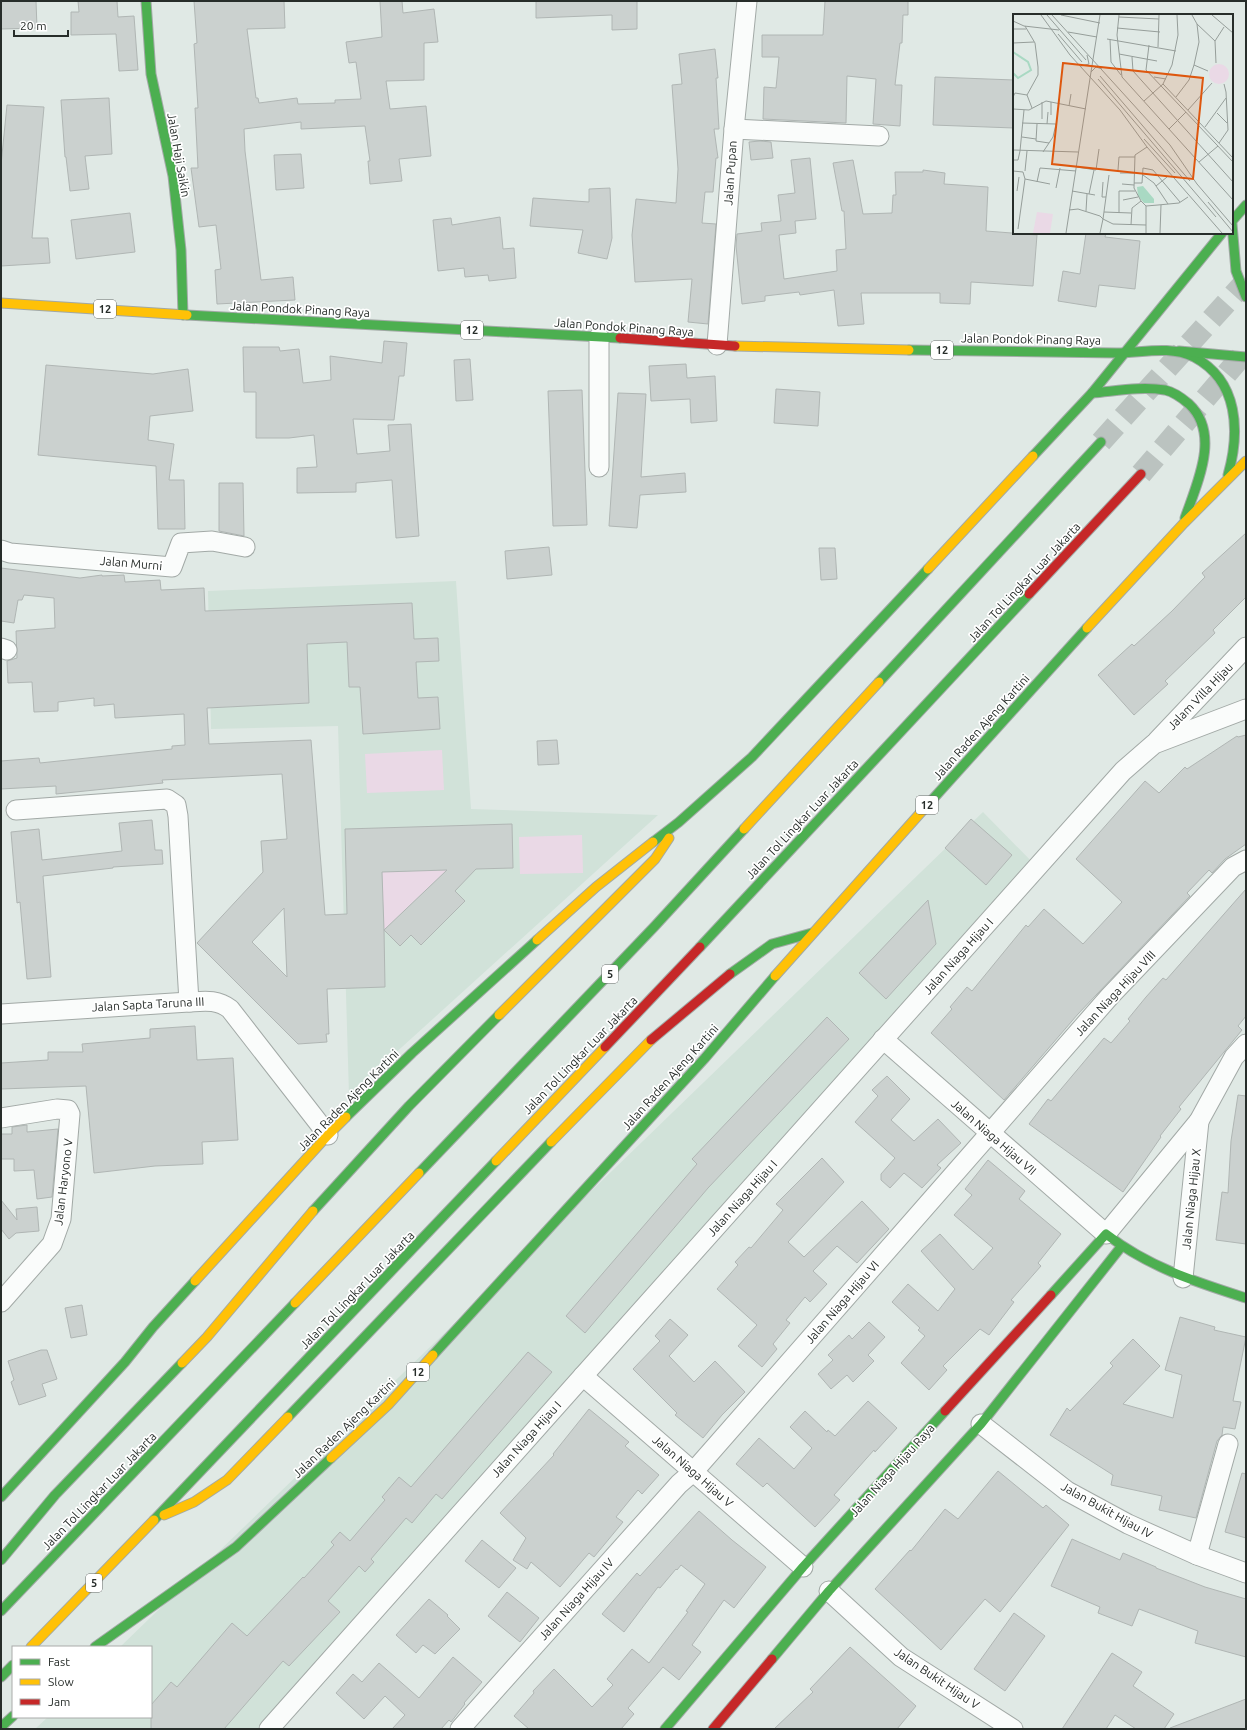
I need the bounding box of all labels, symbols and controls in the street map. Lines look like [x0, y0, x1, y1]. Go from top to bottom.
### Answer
scale bar [14, 12, 68, 38]
inset map [1013, 14, 1233, 234]
text: 20 m [20, 19, 47, 32]
street label: Jalan Haji Saikin [165, 112, 193, 198]
street label: Jalan Pupan [721, 140, 739, 206]
street label: Jalan Pondok Pinang Raya [230, 299, 370, 319]
road number: 12 [94, 300, 116, 318]
street label: Jalan Pondok Pinang Raya [554, 316, 694, 338]
road number: 12 [461, 321, 483, 339]
street label: Jalan Pondok Pinang Raya [961, 331, 1101, 347]
road number: 12 [931, 341, 953, 359]
street label: Jalan Tol Lingkar Luar Jakarta [965, 520, 1083, 644]
street label: Jalan Murni [99, 554, 163, 572]
street label: Jalam Villa Hijau [1165, 660, 1235, 732]
street label: Jalan Raden Ajeng Kartini [930, 672, 1032, 782]
street label: Jalan Tol Lingkar Luar Jakarta [743, 757, 861, 881]
road number: 12 [916, 796, 938, 814]
street label: Jalan Niaga Hijau I [921, 915, 995, 997]
street label: Jalan Niaga Hijau VIII [1072, 948, 1158, 1038]
road number: 5 [602, 965, 618, 983]
street label: Jalan Tol Lingkar Luar Jakarta [520, 993, 640, 1117]
street label: Jalan Sapta Taruna III [91, 995, 205, 1013]
street label: Jalan Raden Ajeng Kartini [619, 1022, 721, 1132]
street label: Jalan Raden Ajeng Kartini [295, 1047, 401, 1153]
street label: Jalan Niaga Hijau VII [949, 1097, 1039, 1177]
street label: Jalan Haryono V [51, 1137, 75, 1226]
street label: Jalan Niaga Hijau X [1179, 1147, 1203, 1250]
street label: Jalan Niaga Hijau I [705, 1157, 779, 1239]
street label: Jalan Tol Lingkar Luar Jakarta [297, 1228, 417, 1352]
street label: Jalan Niaga Hijau VI [803, 1258, 881, 1346]
road number: 12 [407, 1363, 429, 1381]
street label: Jalan Raden Ajeng Kartini [290, 1376, 398, 1480]
street label: Jalan Niaga Hijau I [489, 1398, 563, 1480]
street label: Jalan Niaga Hijau Raya [847, 1421, 937, 1519]
street label: Jalan Tol Lingkar Luar Jakarta [39, 1429, 159, 1553]
street label: Jalan Niaga Hijau V [650, 1433, 736, 1510]
street label: Jalan Bukit Hijau IV [1059, 1479, 1155, 1541]
street label: Jalan Niaga Hijau IV [536, 1555, 616, 1642]
road number: 5 [86, 1574, 102, 1592]
street label: Jalan Bukit Hijau V [892, 1645, 982, 1711]
legend [12, 1646, 152, 1718]
text: Fast [48, 1655, 70, 1668]
text: Slow [48, 1675, 74, 1688]
text: Jam [48, 1695, 70, 1708]

